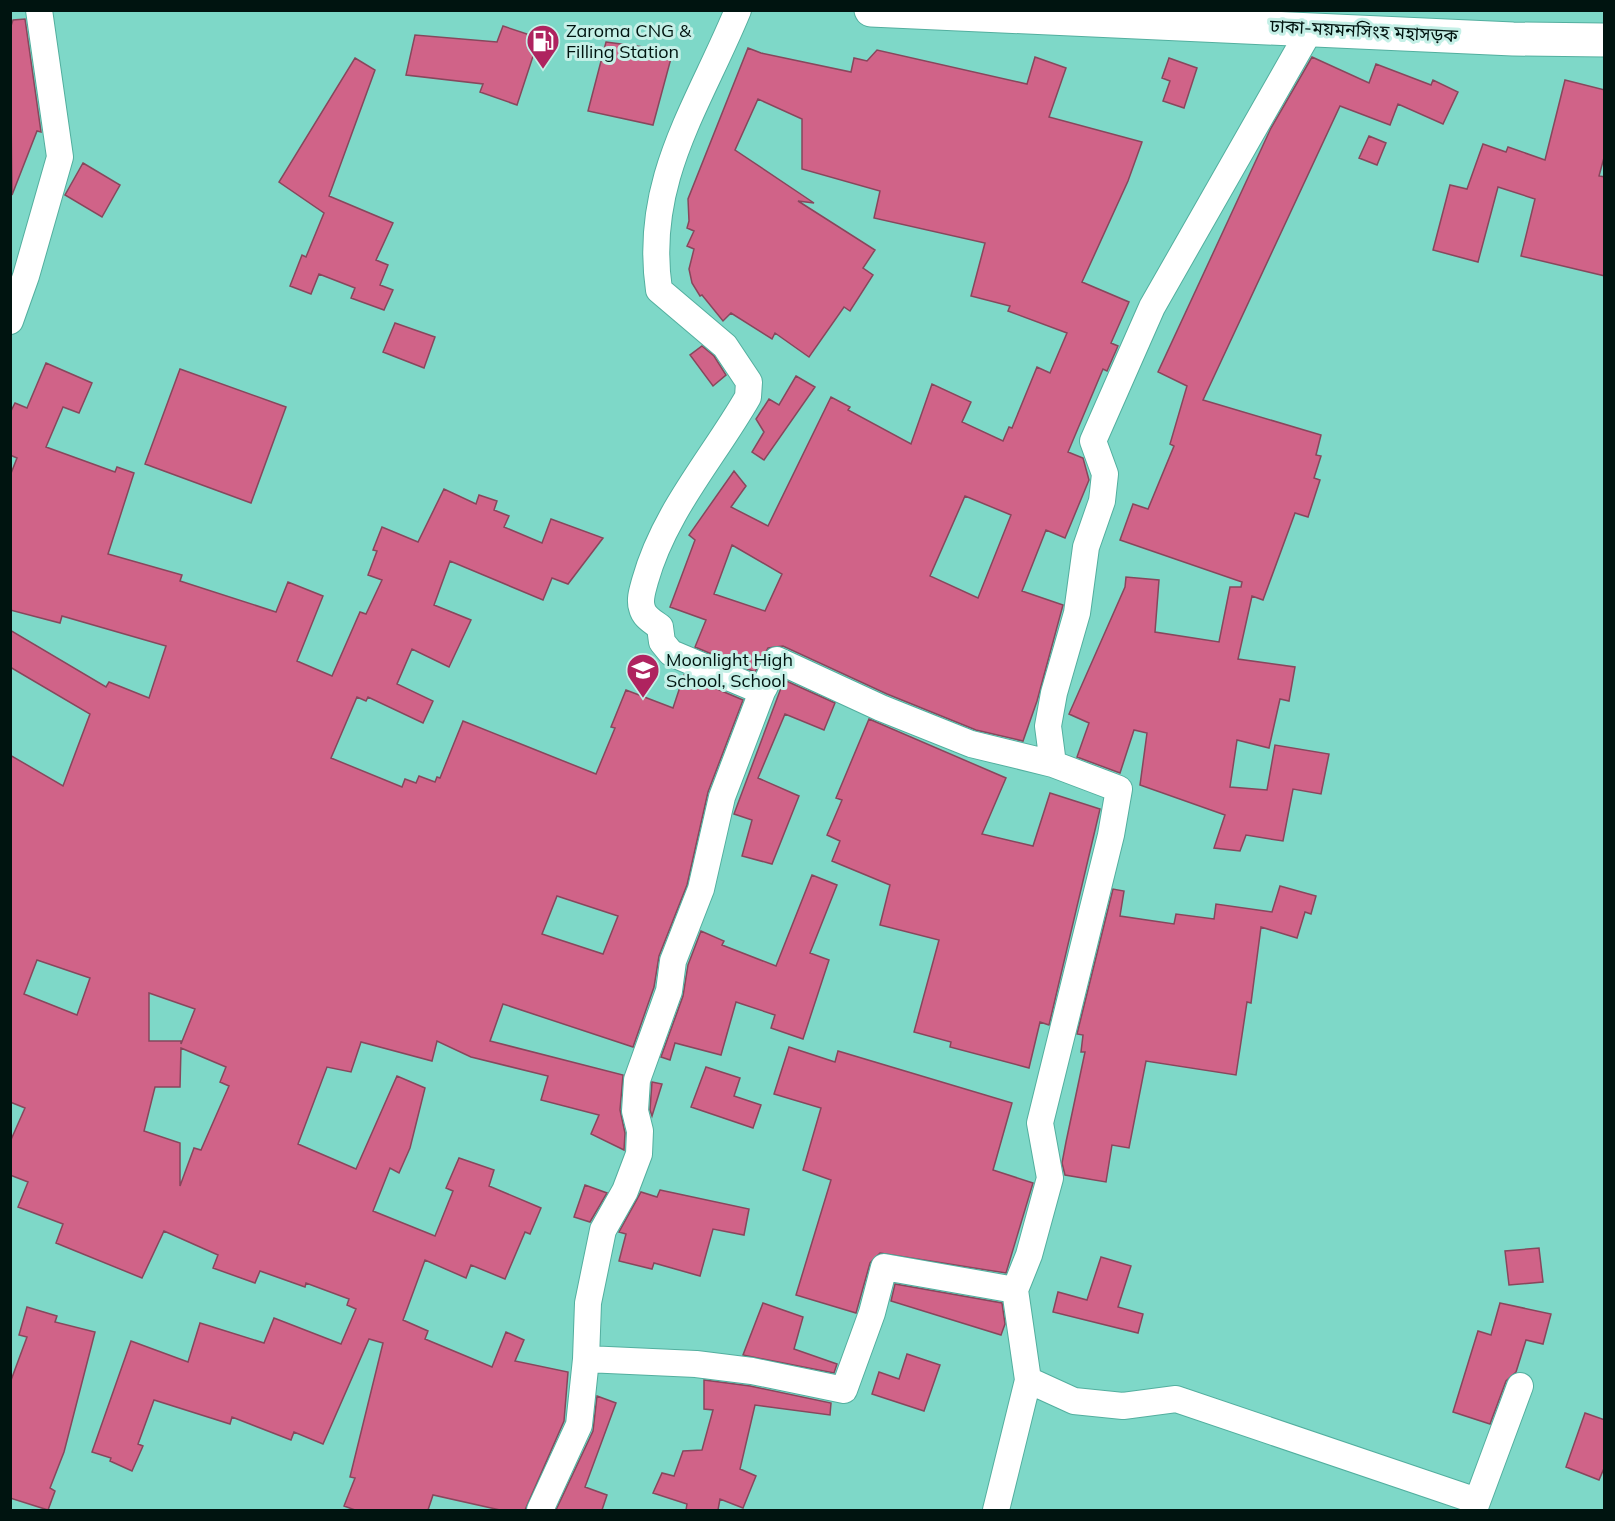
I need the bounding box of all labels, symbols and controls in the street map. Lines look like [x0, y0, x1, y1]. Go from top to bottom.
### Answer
street label: ঢাকা-ময়মনসিংহ মহাসড়ক [1269, 14, 1459, 47]
place label: Zaroma CNG & Filling Station [566, 19, 692, 63]
fuel station icon: Zaroma CNG & Filling Station [525, 23, 561, 70]
place label: Moonlight High School, School [666, 648, 793, 692]
school or university icon: Moonlight High School, School [625, 652, 661, 699]

